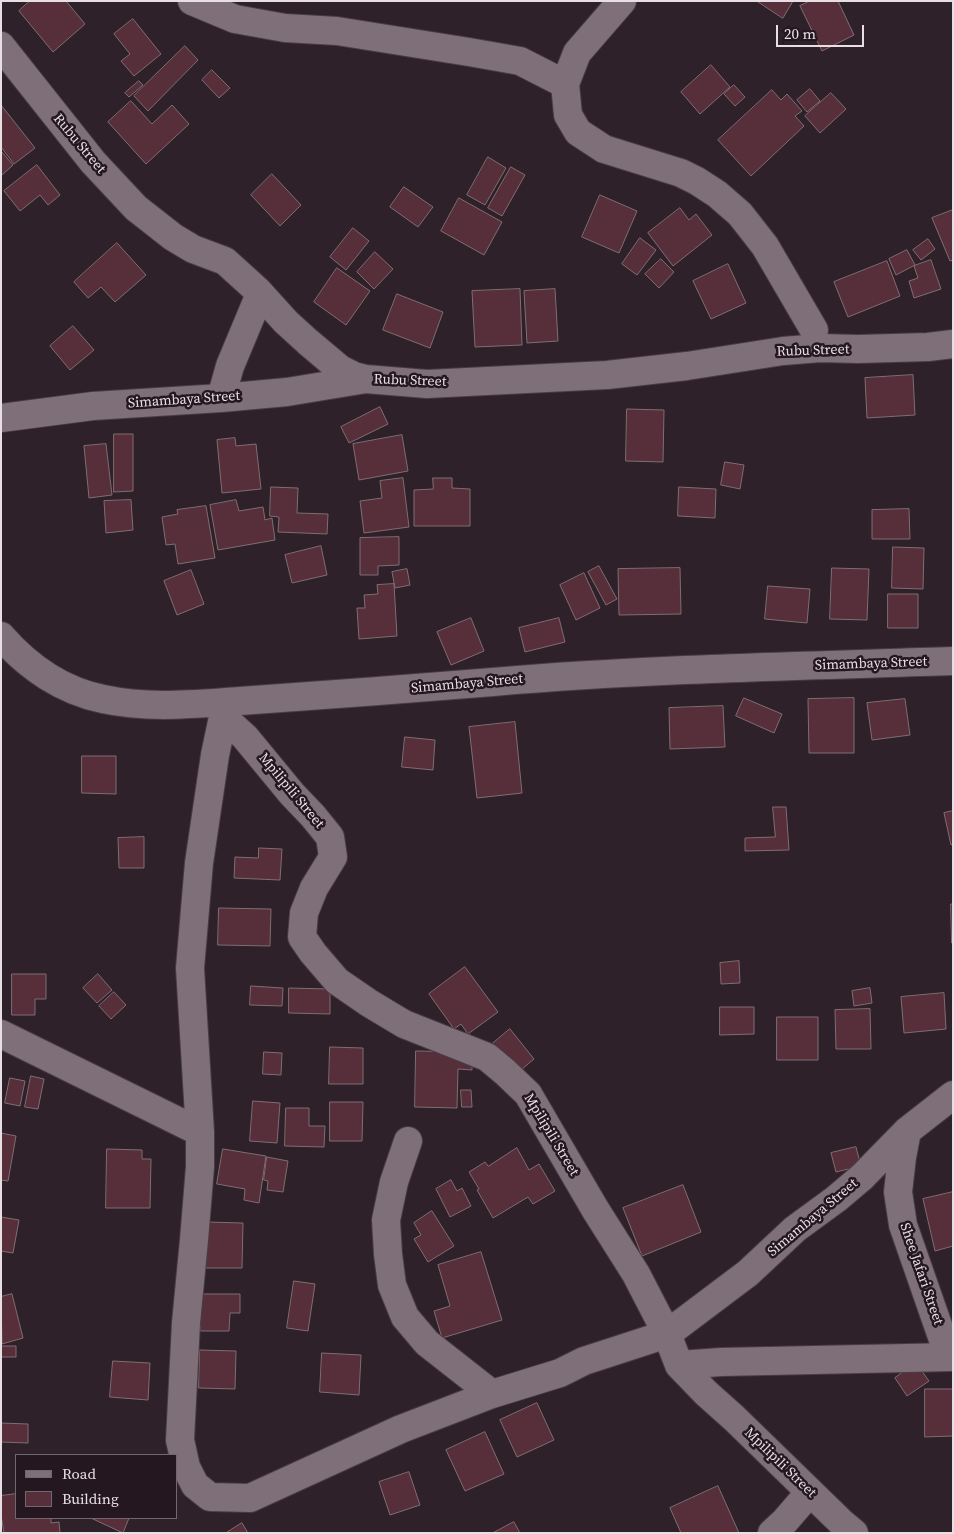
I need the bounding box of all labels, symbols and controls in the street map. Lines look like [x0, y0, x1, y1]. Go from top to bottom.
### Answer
scale bar [779, 15, 866, 47]
text: 20 m [784, 23, 816, 44]
street label: Rubu Street [49, 111, 109, 177]
street label: Rubu Street [776, 341, 850, 361]
street label: Rubu Street [373, 371, 447, 391]
street label: Simambaya Street [127, 388, 241, 412]
street label: Simambaya Street [815, 654, 927, 674]
street label: Simambaya Street [410, 671, 524, 697]
street label: Mpilipili Street [255, 750, 327, 832]
street label: Mpilipili Street [520, 1091, 582, 1179]
street label: Simambaya Street [765, 1176, 861, 1260]
street label: Shee Jafari Street [896, 1221, 946, 1327]
street label: Mpilipili Street [741, 1425, 819, 1501]
legend [15, 1454, 178, 1519]
text: Road [62, 1463, 96, 1484]
text: Building [62, 1488, 119, 1509]

